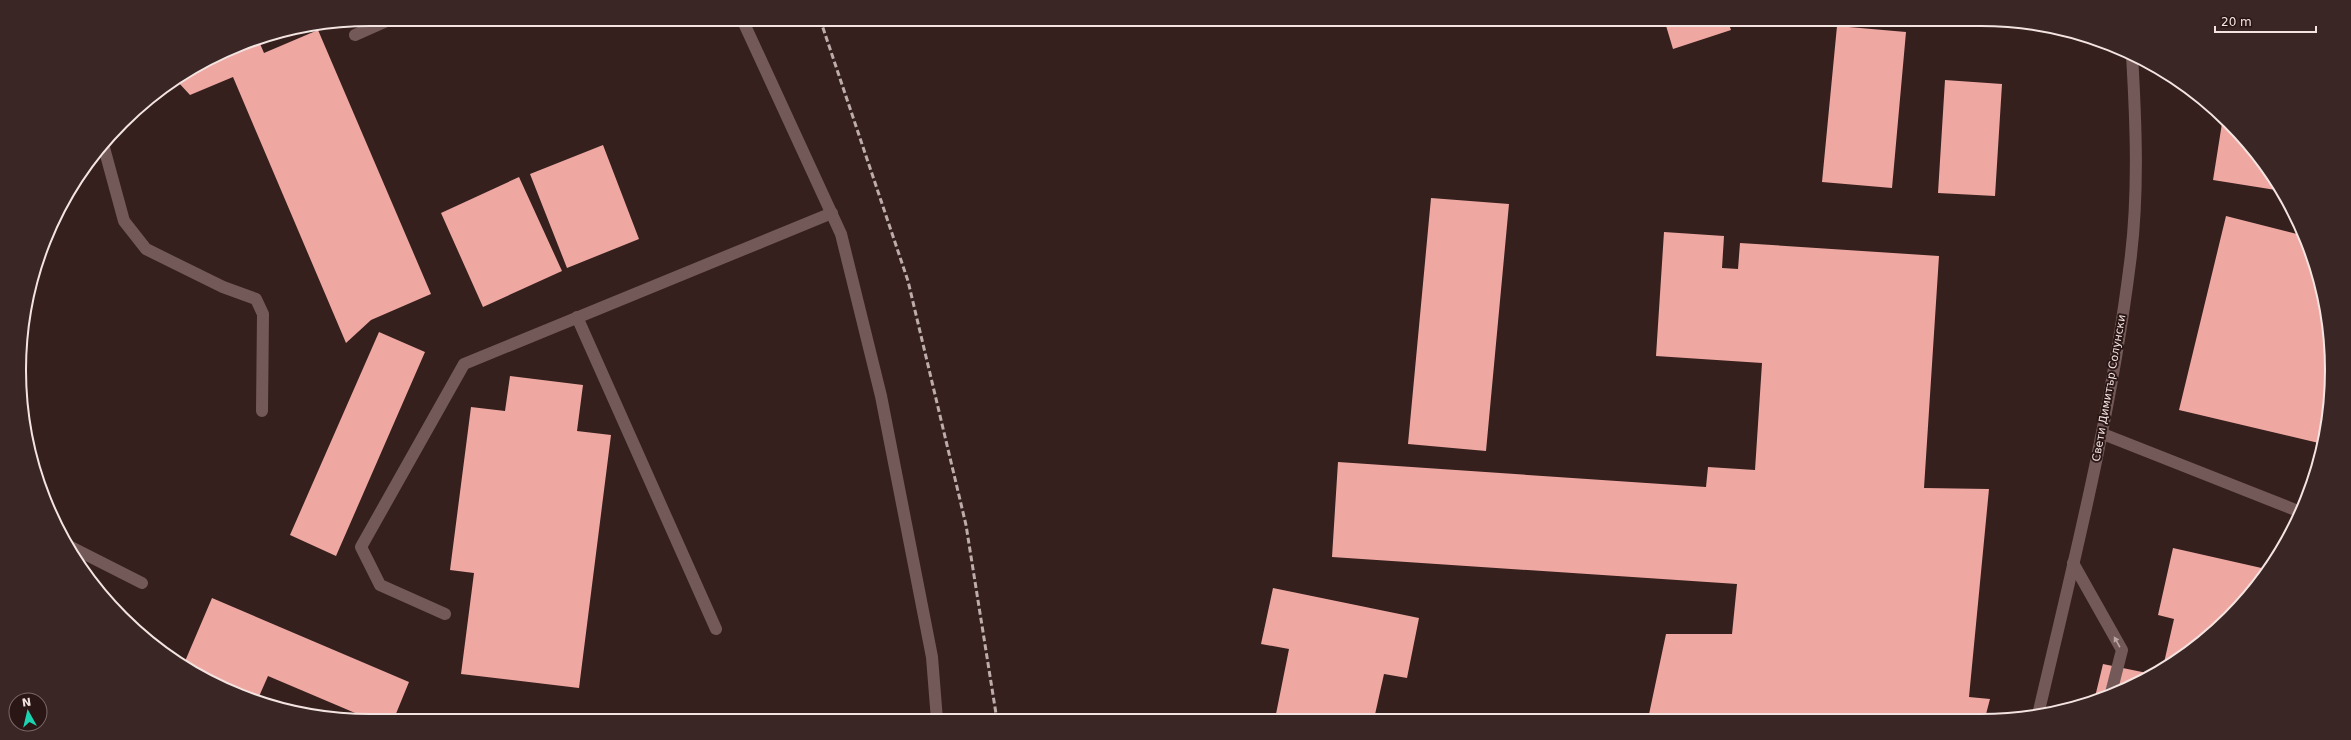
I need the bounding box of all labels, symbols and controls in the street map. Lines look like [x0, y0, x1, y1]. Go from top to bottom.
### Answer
scale bar [2215, 8, 2316, 34]
text: 20 m [2221, 15, 2252, 29]
street label: Свети Димитър Солунски [2090, 314, 2128, 462]
one-way arrow [2114, 636, 2121, 648]
north arrow [8, 692, 48, 732]
text: N [21, 696, 32, 710]

